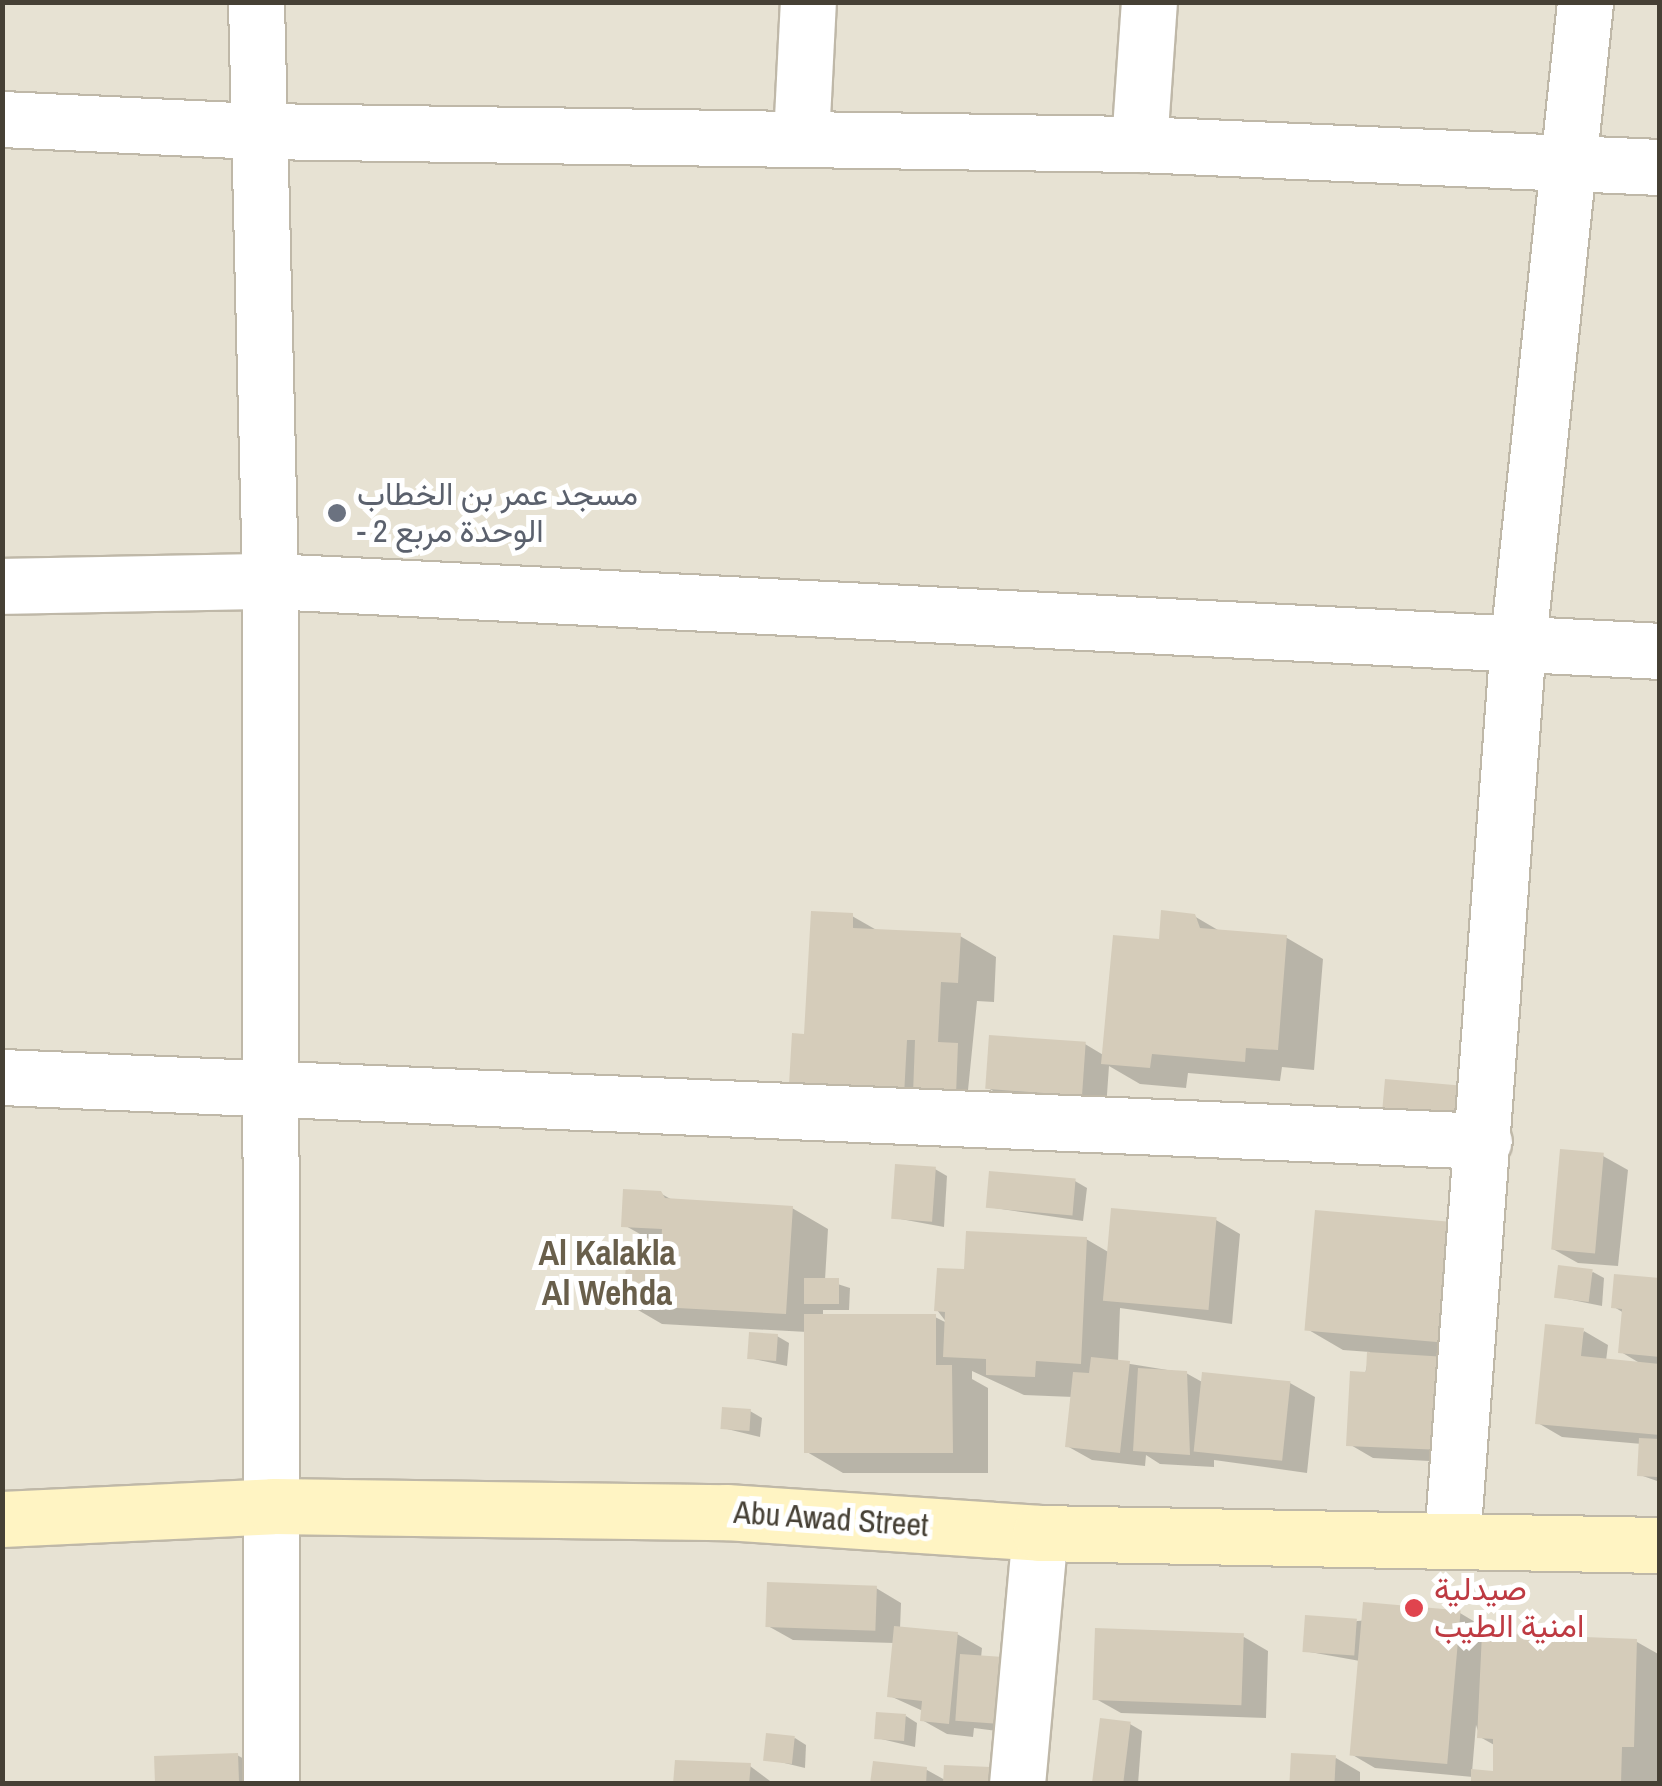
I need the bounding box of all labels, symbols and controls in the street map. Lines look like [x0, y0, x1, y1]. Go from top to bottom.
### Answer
place label: مسجد عمر بن الخطاب - الوحدة مربع 2 [357, 476, 638, 551]
marker: مسجد عمر بن الخطاب - الوحدة مربع 2 [326, 502, 348, 524]
district label: Al Kalakla Al Wehda [538, 1232, 676, 1314]
street label: Abu Awad Street [732, 1493, 930, 1545]
place label: صيدلية امنية الطيب [1434, 1571, 1584, 1646]
marker: صيدلية امنية الطيب [1403, 1597, 1425, 1619]

